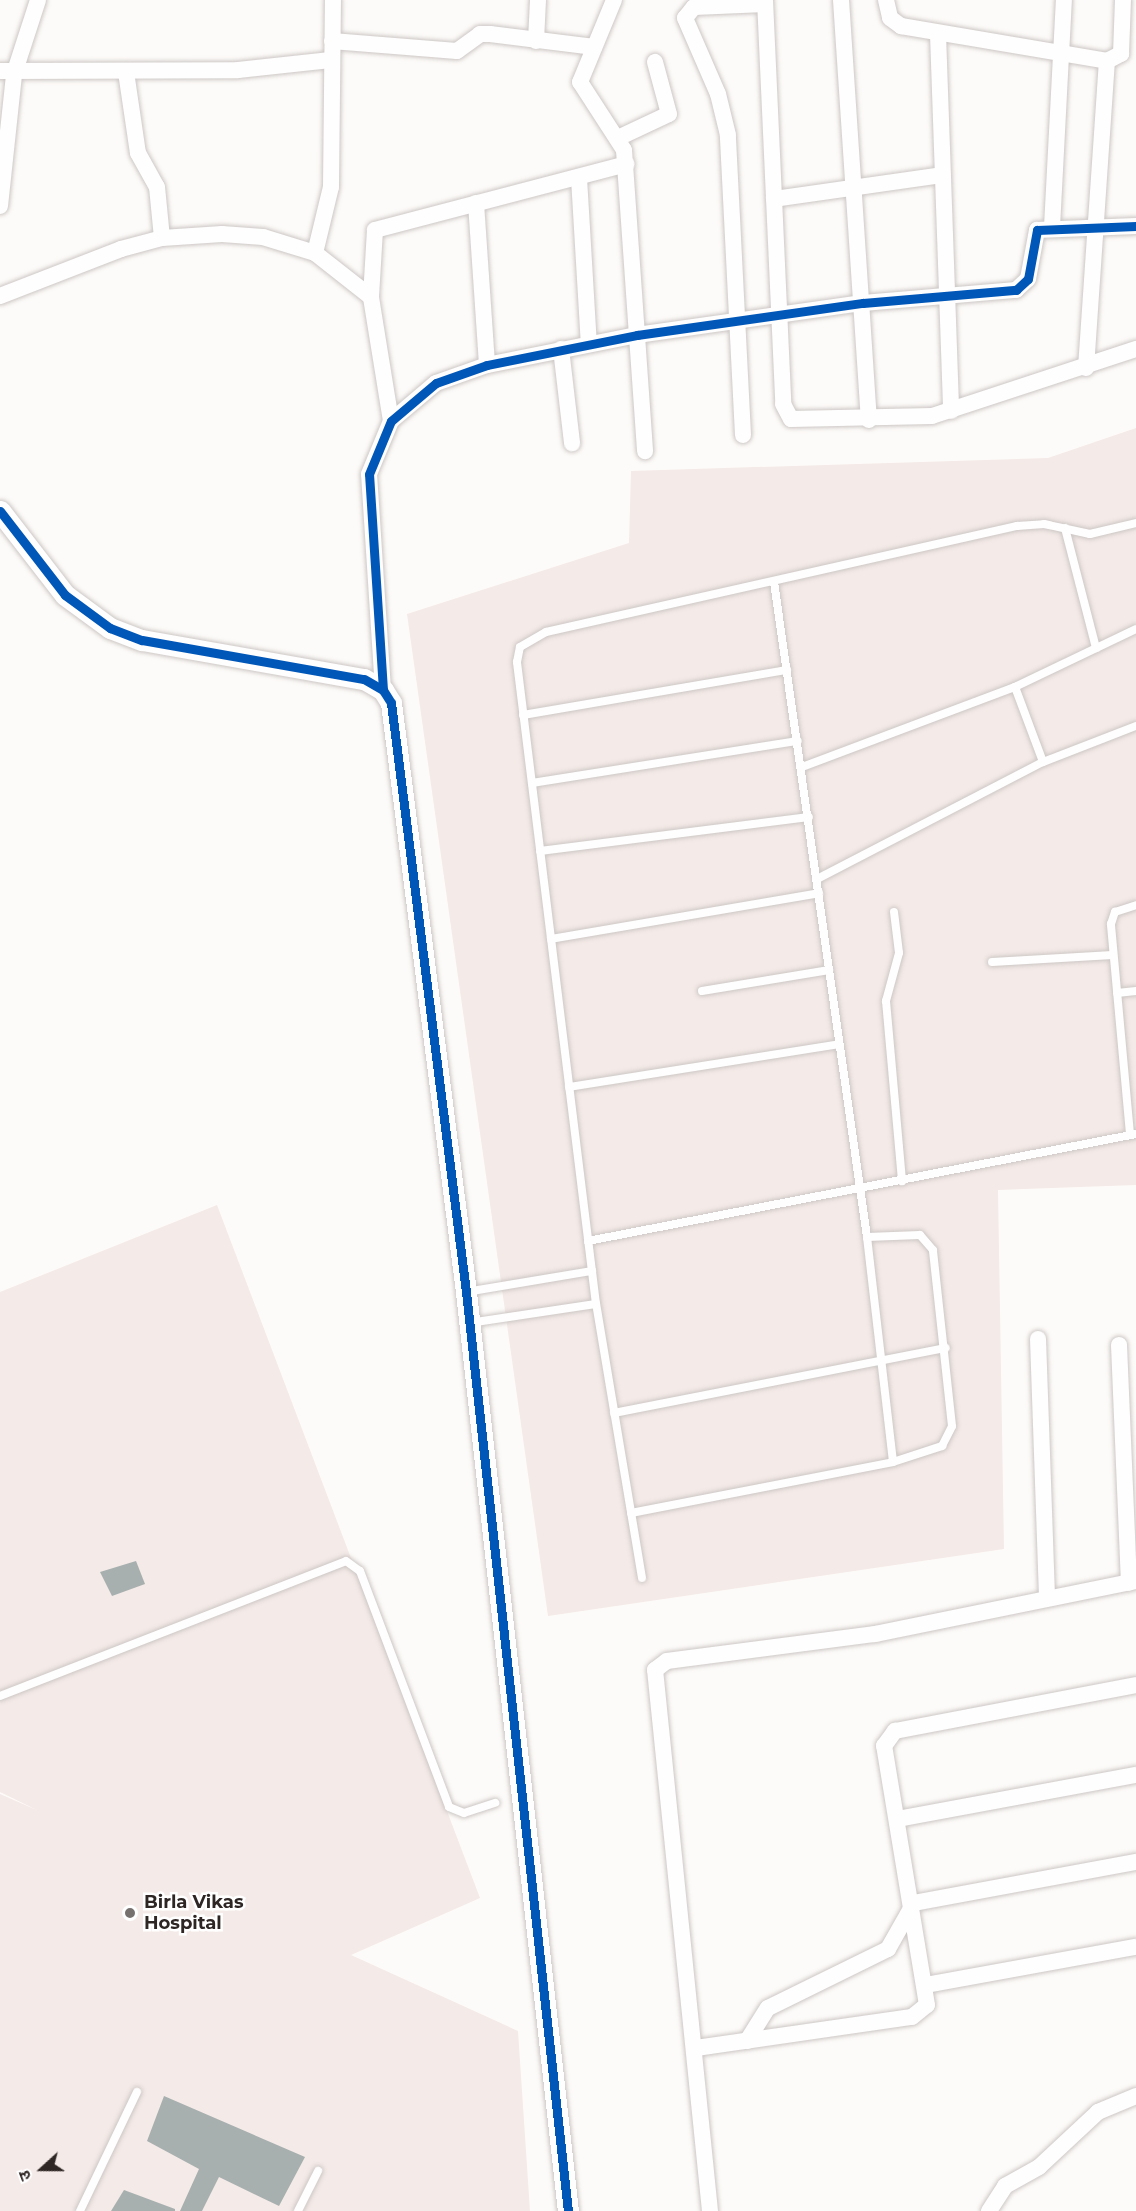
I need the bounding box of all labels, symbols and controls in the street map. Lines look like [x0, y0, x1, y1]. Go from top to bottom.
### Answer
place label: Birla Vikas Hospital [144, 1892, 244, 1934]
marker: Birla Vikas Hospital [121, 1904, 139, 1922]
north arrow [12, 2139, 72, 2199]
text: उ [14, 2168, 35, 2183]

